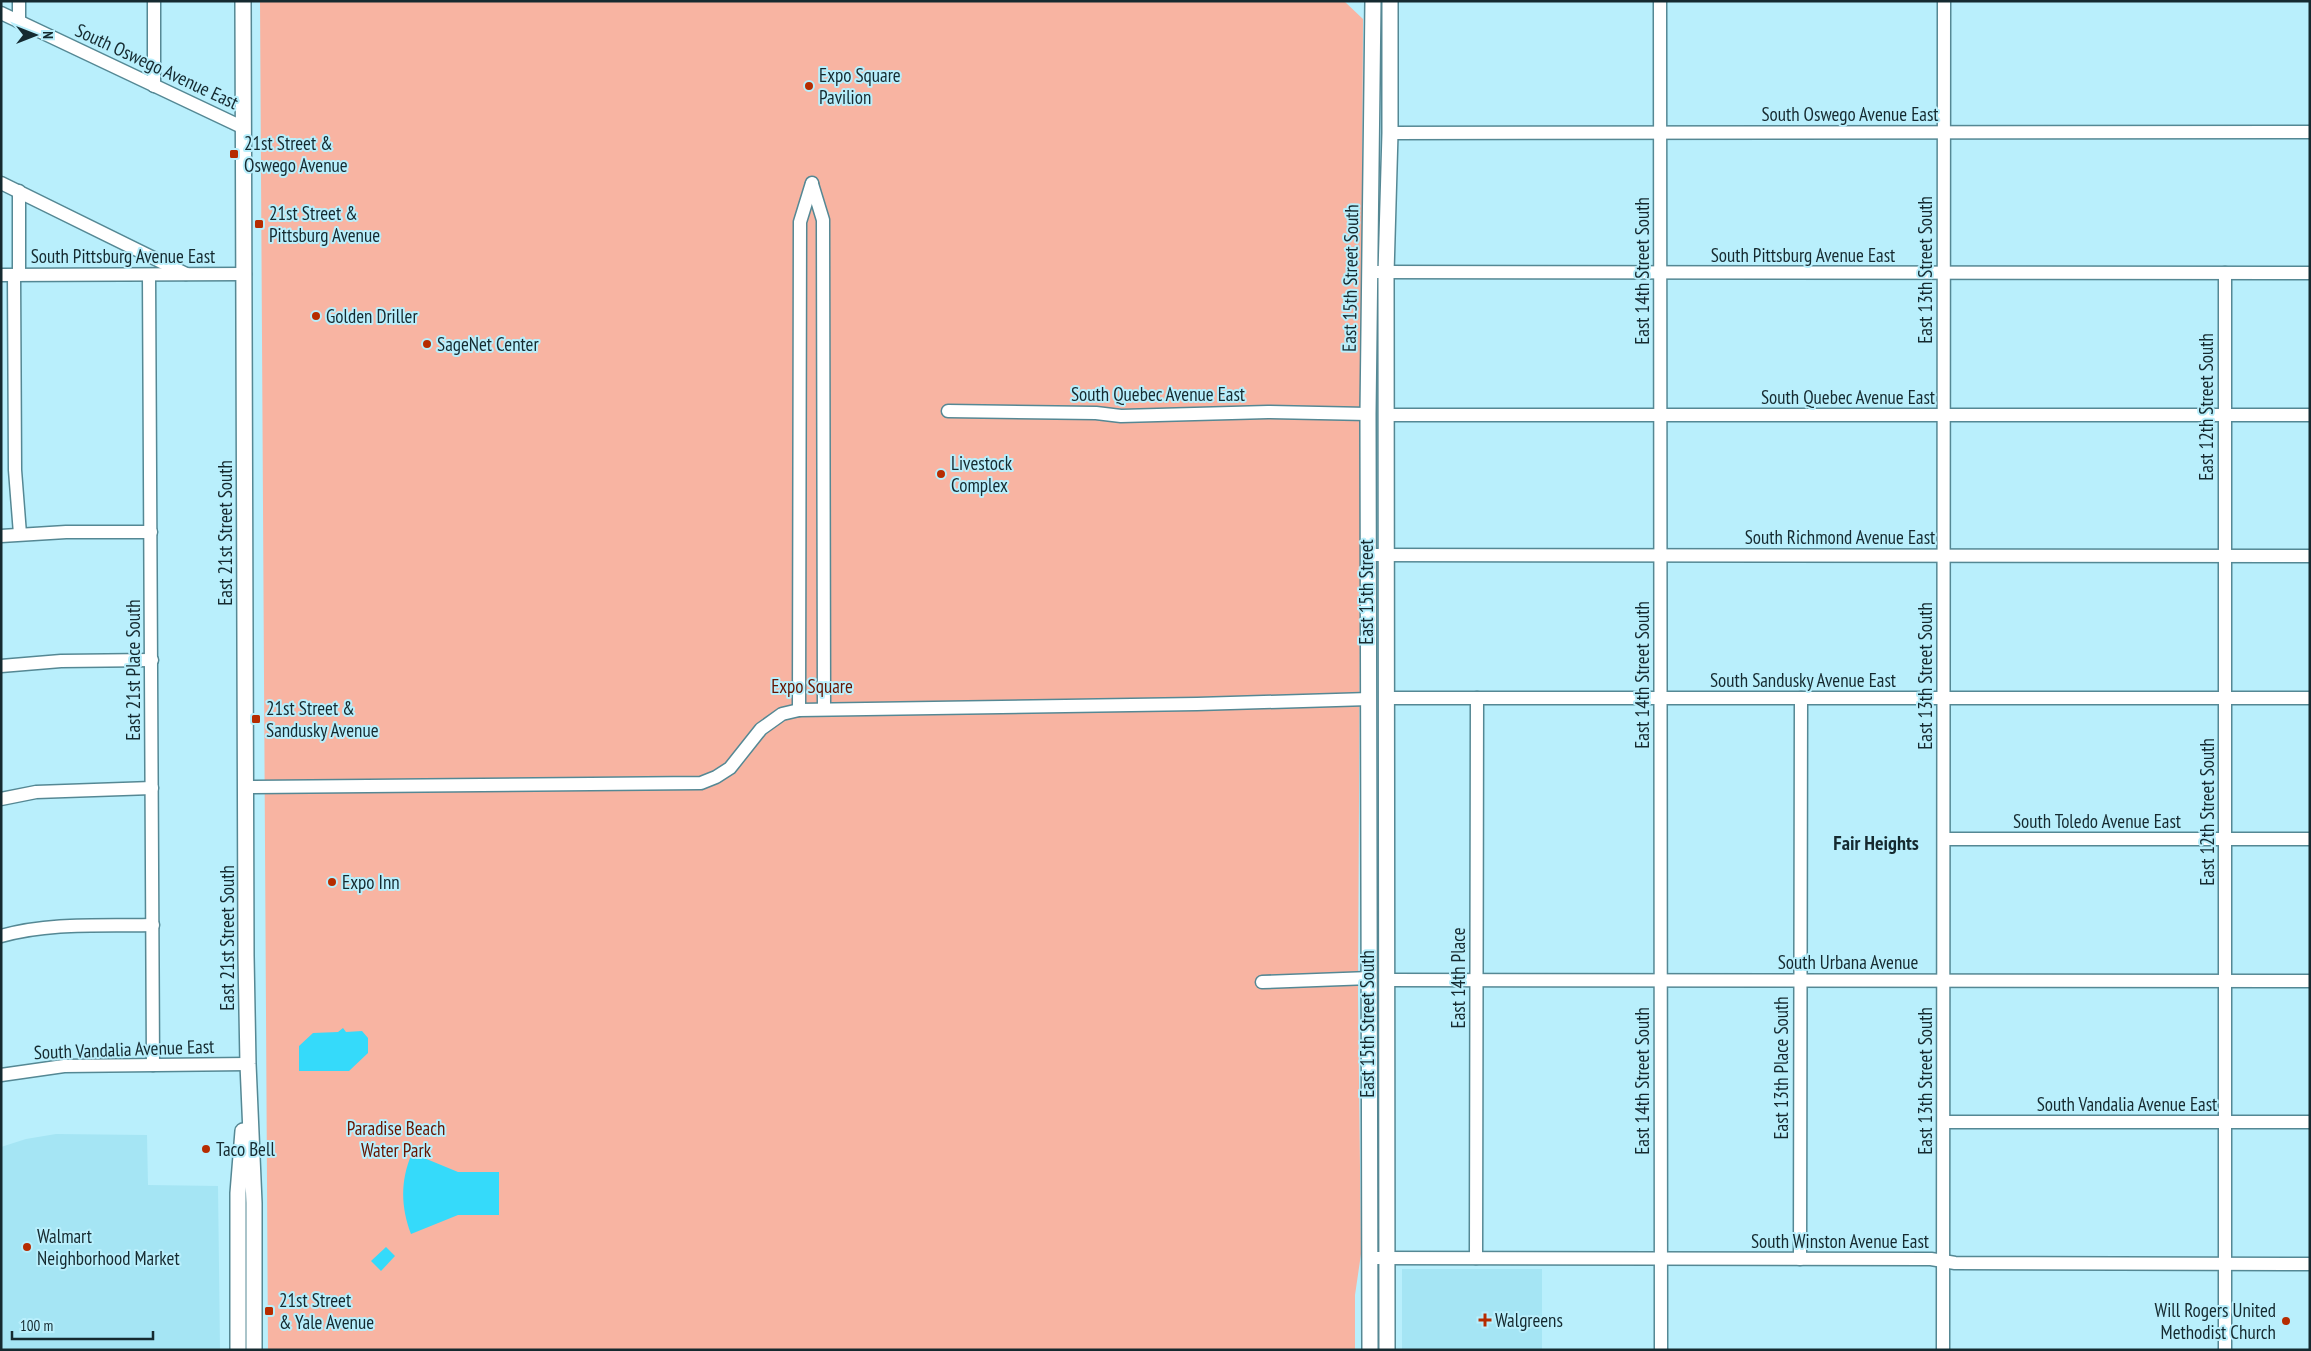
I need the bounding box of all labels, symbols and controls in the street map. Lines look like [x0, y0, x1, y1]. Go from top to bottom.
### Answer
north arrow [10, 10, 60, 60]
street label: South Oswego Avenue East [72, 18, 243, 115]
text: N [39, 31, 57, 39]
place label: Expo Square Pavilion [819, 63, 901, 109]
marker: Expo Square Pavilion [803, 80, 815, 92]
street label: South Oswego Avenue East [1761, 102, 1939, 126]
place label: 21st Street & Oswego Avenue [244, 131, 348, 177]
marker: 21st Street & Oswego Avenue [228, 148, 240, 160]
street label: East 13th Street South [1913, 196, 1937, 344]
street label: East 14th Street South [1630, 197, 1654, 345]
place label: 21st Street & Pittsburg Avenue [269, 201, 380, 247]
street label: East 15th Street South [1337, 204, 1363, 352]
marker: 21st Street & Pittsburg Avenue [253, 218, 265, 230]
street label: South Pittsburg Avenue East [1711, 243, 1896, 267]
street label: South Pittsburg Avenue East [31, 244, 216, 268]
place label: Golden Driller [326, 304, 418, 328]
marker: Golden Driller [310, 310, 322, 322]
place label: SageNet Center [437, 332, 539, 356]
street label: East 12th Street South [2194, 333, 2218, 481]
marker: SageNet Center [421, 338, 433, 350]
street label: South Quebec Avenue East [1071, 382, 1246, 406]
street label: South Quebec Avenue East [1761, 385, 1936, 409]
place label: Livestock Complex [951, 451, 1013, 497]
street label: East 21st Street South [213, 460, 237, 606]
marker: Livestock Complex [935, 468, 947, 480]
street label: South Richmond Avenue East [1745, 525, 1936, 549]
street label: East 15th Street [1354, 538, 1378, 645]
street label: East 21st Place South [121, 599, 145, 741]
street label: East 14th Street South [1630, 601, 1654, 749]
street label: East 13th Street South [1913, 602, 1937, 750]
street label: South Sandusky Avenue East [1710, 668, 1897, 692]
park label: Expo Square [771, 674, 853, 698]
place label: 21st Street & Sandusky Avenue [266, 696, 379, 742]
marker: 21st Street & Sandusky Avenue [250, 713, 262, 725]
street label: East 12th Street South [2195, 738, 2219, 886]
street label: South Toledo Avenue East [2013, 809, 2182, 833]
district label: Fair Heights [1833, 830, 1919, 856]
street label: East 21st Street South [215, 865, 239, 1011]
place label: Expo Inn [342, 870, 400, 894]
marker: Expo Inn [326, 876, 338, 888]
street label: East 14th Place [1446, 927, 1470, 1029]
street label: East 15th Street South [1355, 950, 1379, 1098]
street label: South Urbana Avenue [1778, 950, 1918, 974]
street label: East 13th Place South [1769, 996, 1793, 1140]
street label: East 14th Street South [1630, 1007, 1654, 1155]
street label: East 13th Street South [1913, 1007, 1937, 1155]
street label: South Vandalia Avenue East [33, 1034, 215, 1064]
street label: South Vandalia Avenue East [2037, 1092, 2218, 1116]
park label: Paradise Beach Water Park [347, 1116, 445, 1162]
place label: Taco Bell [216, 1137, 275, 1161]
marker: Taco Bell [200, 1143, 212, 1155]
place label: Walmart Neighborhood Market [37, 1224, 180, 1270]
street label: South Winston Avenue East [1751, 1229, 1930, 1253]
marker: Walmart Neighborhood Market [21, 1241, 33, 1253]
place label: 21st Street & Yale Avenue [279, 1288, 374, 1334]
place label: Will Rogers United Methodist Church [2154, 1298, 2276, 1344]
marker: 21st Street & Yale Avenue [263, 1305, 275, 1317]
scale bar [12, 1308, 154, 1340]
place label: Walgreens [1495, 1308, 1563, 1332]
marker: Walgreens [1479, 1314, 1491, 1326]
marker: Will Rogers United Methodist Church [2280, 1315, 2292, 1327]
text: 100 m [20, 1316, 53, 1335]

